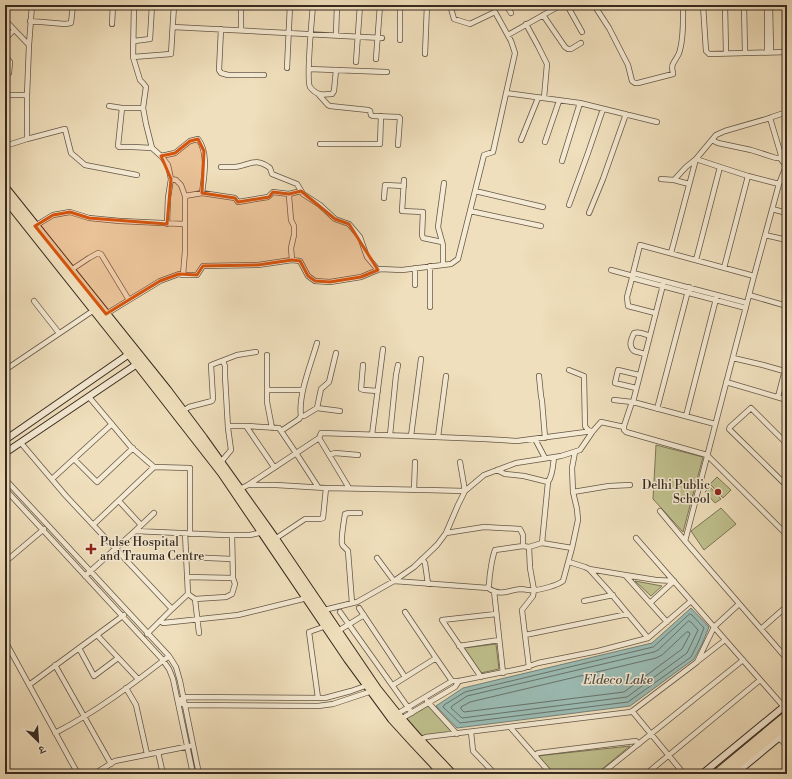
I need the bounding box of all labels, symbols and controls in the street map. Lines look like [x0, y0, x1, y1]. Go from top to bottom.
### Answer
place label: Delhi Public School [642, 478, 710, 507]
marker: Delhi Public School [713, 487, 723, 497]
place label: Pulse Hospital and Trauma Centre [100, 535, 204, 564]
marker: Pulse Hospital and Trauma Centre [85, 543, 97, 555]
water label: Eldeco Lake [582, 672, 653, 688]
north arrow [18, 721, 58, 761]
text: उ [35, 741, 48, 757]

